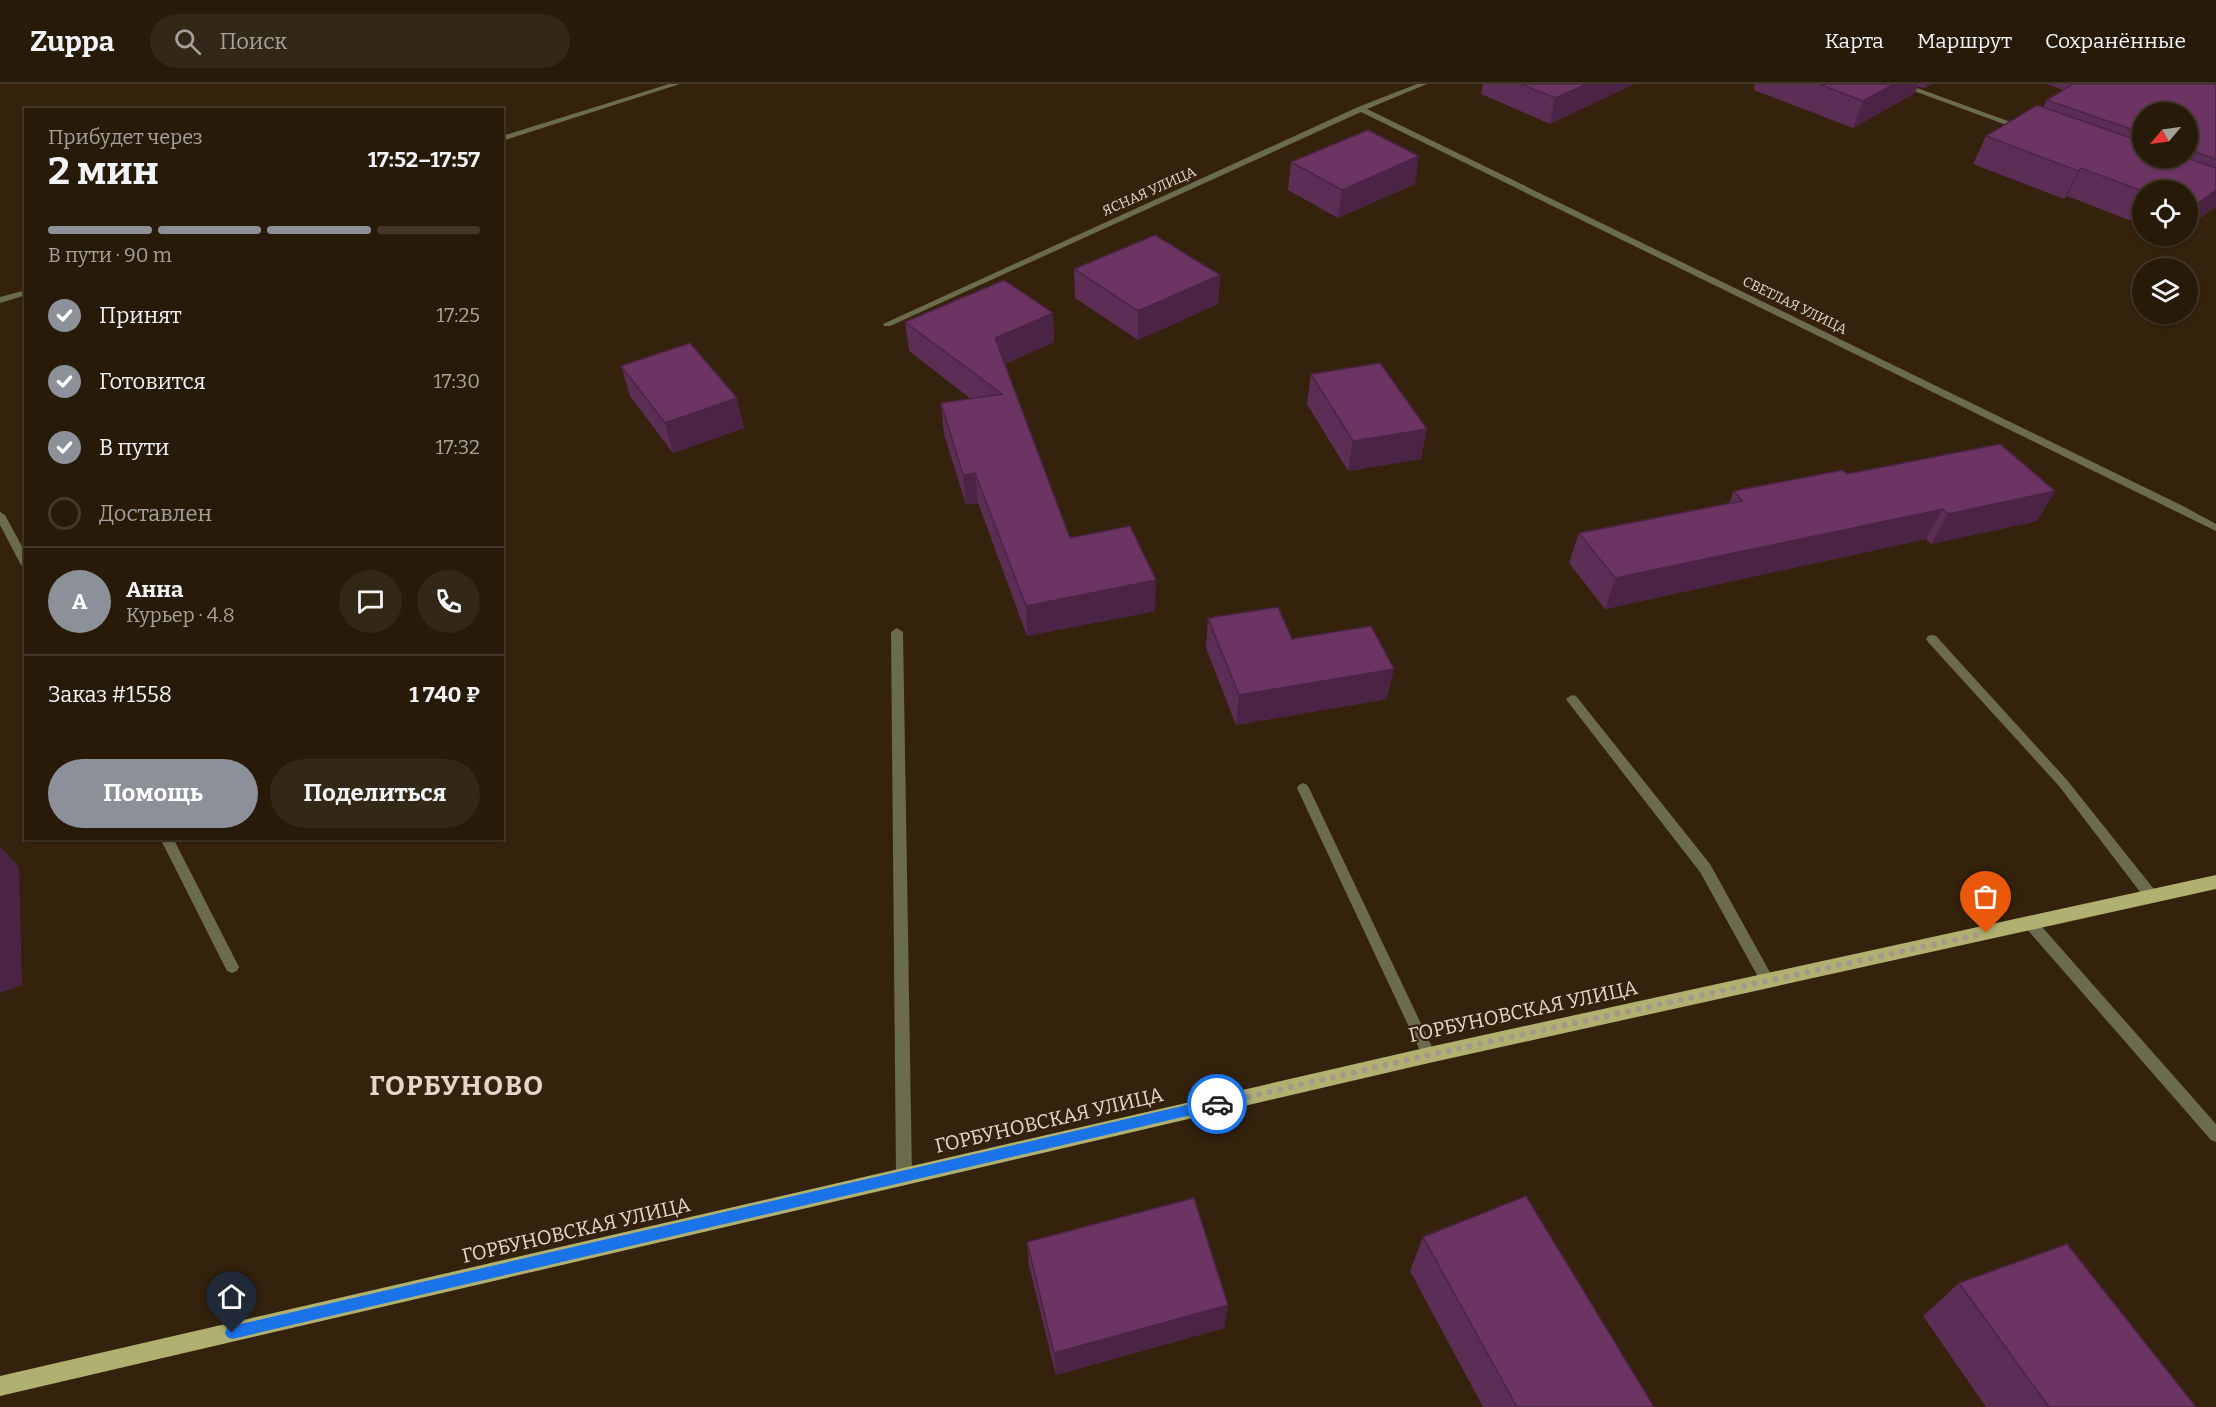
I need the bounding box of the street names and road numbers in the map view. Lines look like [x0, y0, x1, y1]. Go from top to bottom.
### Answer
street label: ЯСНАЯ УЛИЦА [1100, 163, 1199, 220]
street label: СВЕТЛАЯ УЛИЦА [1740, 273, 1850, 338]
street label: ГОРБУНОВСКАЯ УЛИЦА [1406, 975, 1641, 1047]
street label: ГОРБУНОВСКАЯ УЛИЦА [932, 1082, 1166, 1158]
street label: ГОРБУНОВСКАЯ УЛИЦА [459, 1192, 693, 1268]

